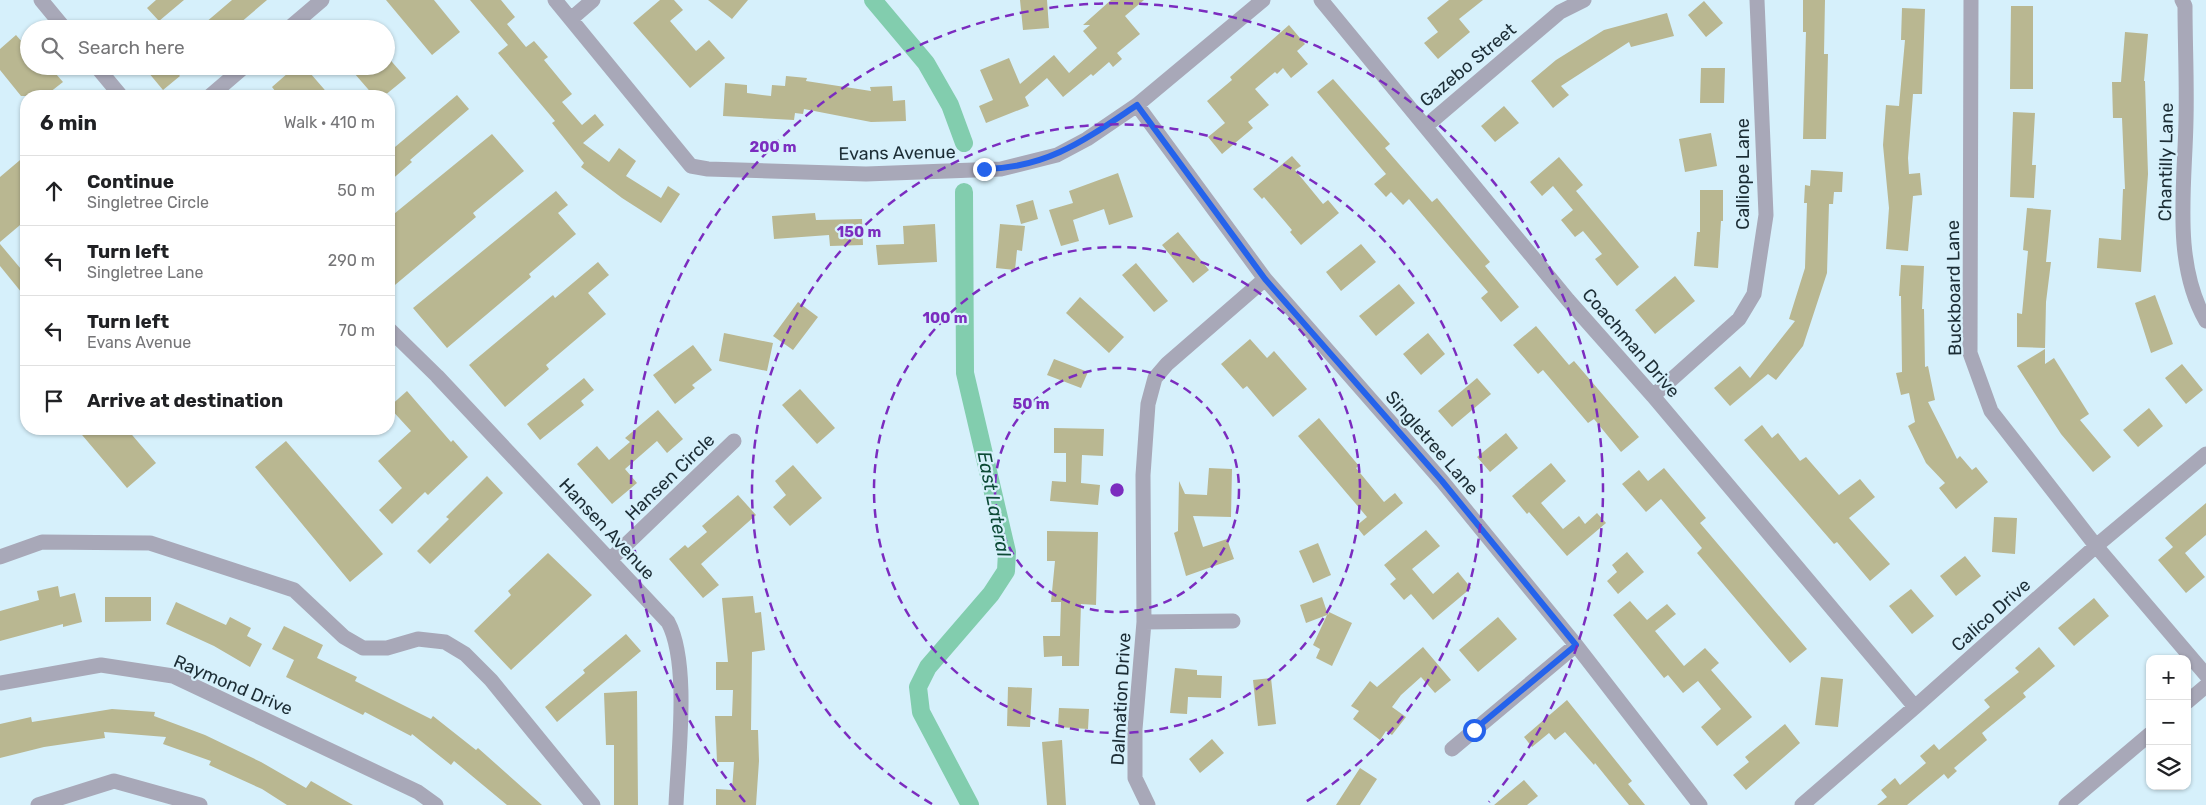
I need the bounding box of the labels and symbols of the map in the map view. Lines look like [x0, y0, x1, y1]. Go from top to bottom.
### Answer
street label: Gazebo Street [1415, 18, 1521, 112]
street label: Chantilly Lane [2154, 102, 2178, 222]
street label: Calliope Lane [1732, 118, 1754, 230]
text: 200 m [749, 138, 797, 156]
street label: Evans Avenue [838, 141, 956, 165]
route end [973, 158, 996, 181]
street label: Buckboard Lane [1942, 220, 1966, 356]
text: 150 m [837, 223, 881, 241]
street label: Coachman Drive [1578, 284, 1684, 402]
text: 100 m [923, 309, 967, 327]
street label: Singletree Lane [1381, 386, 1483, 500]
text: 50 m [1013, 395, 1049, 413]
street label: Hansen Circle [621, 429, 719, 525]
water label: East Lateral [973, 449, 1016, 559]
street label: Hansen Avenue [554, 474, 660, 584]
centre of rings [1108, 481, 1126, 499]
street label: Calico Drive [1947, 574, 2035, 656]
street label: Dalmation Drive [1107, 632, 1135, 766]
street label: Raymond Drive [170, 650, 296, 720]
route start [1463, 719, 1486, 742]

